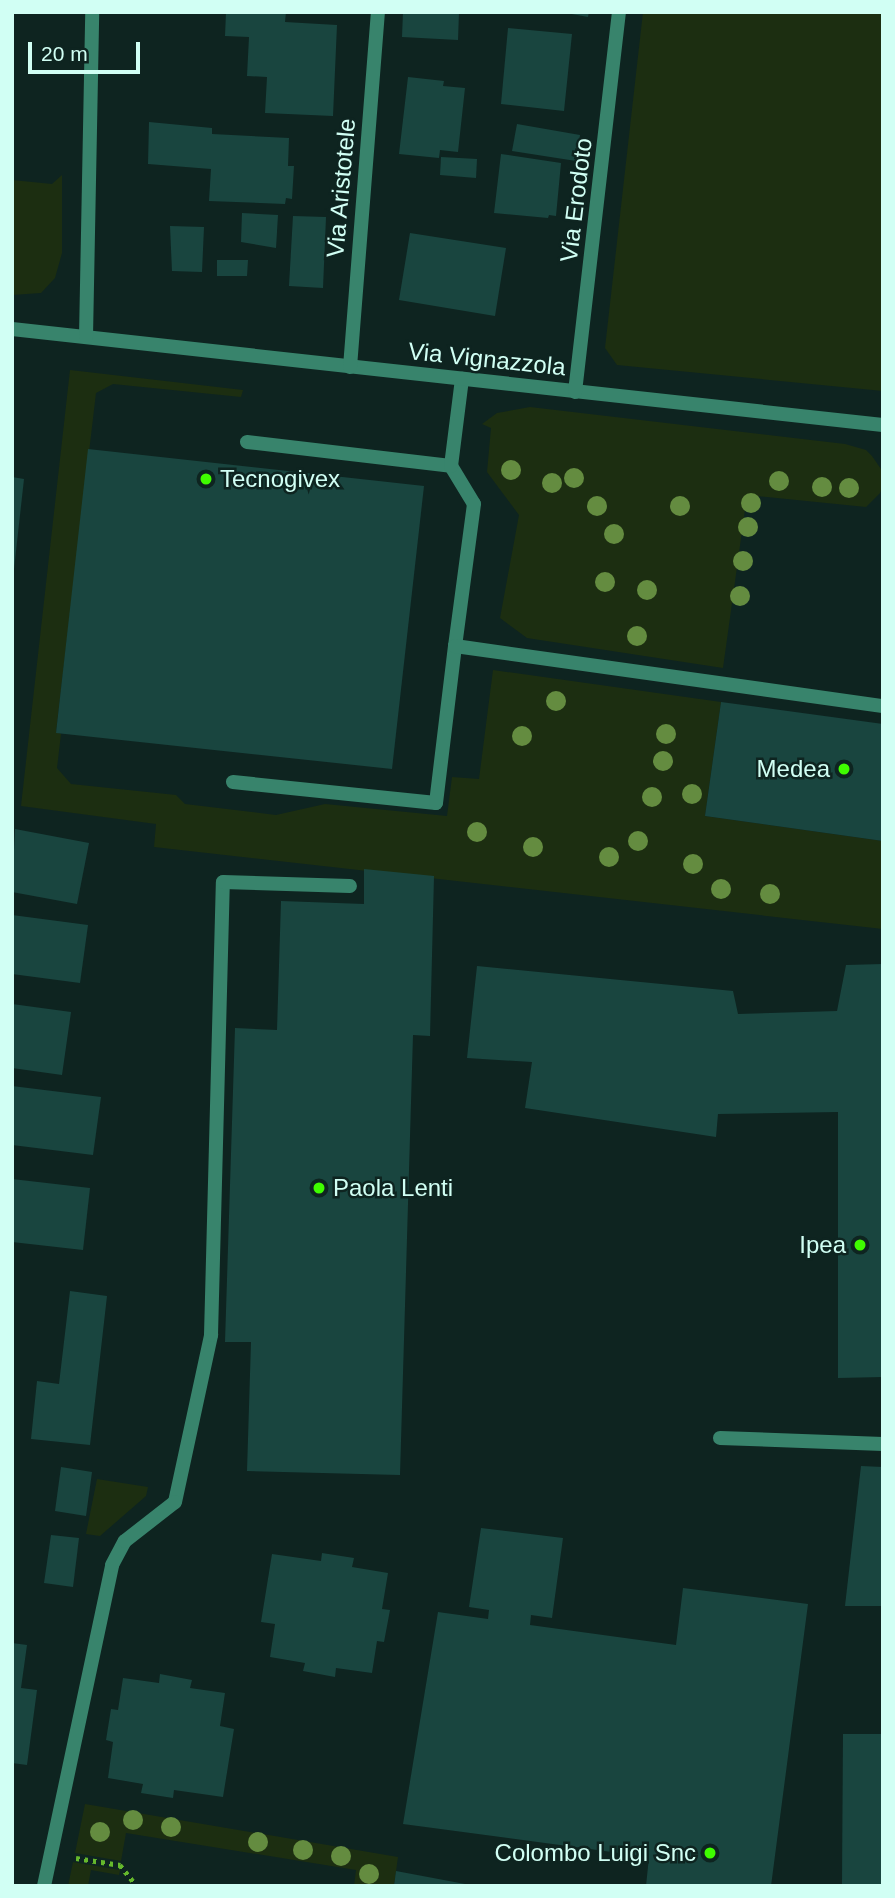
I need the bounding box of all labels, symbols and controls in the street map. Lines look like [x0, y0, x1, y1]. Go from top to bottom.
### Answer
scale bar [32, 28, 144, 72]
text: 20 m [41, 42, 88, 65]
street label: Via Aristotele [321, 117, 361, 259]
street label: Via Erodoto [554, 136, 598, 264]
street label: Via Vignazzola [407, 336, 567, 382]
place label: Tecnogivex [220, 465, 340, 493]
marker: Tecnogivex [198, 471, 214, 487]
place label: Medea [757, 755, 830, 783]
marker: Medea [836, 761, 852, 777]
place label: Paola Lenti [333, 1174, 453, 1202]
marker: Paola Lenti [311, 1180, 327, 1196]
place label: Ipea [799, 1231, 846, 1259]
marker: Ipea [852, 1237, 868, 1253]
place label: Colombo Luigi Snc [495, 1839, 696, 1867]
marker: Colombo Luigi Snc [702, 1845, 718, 1861]

